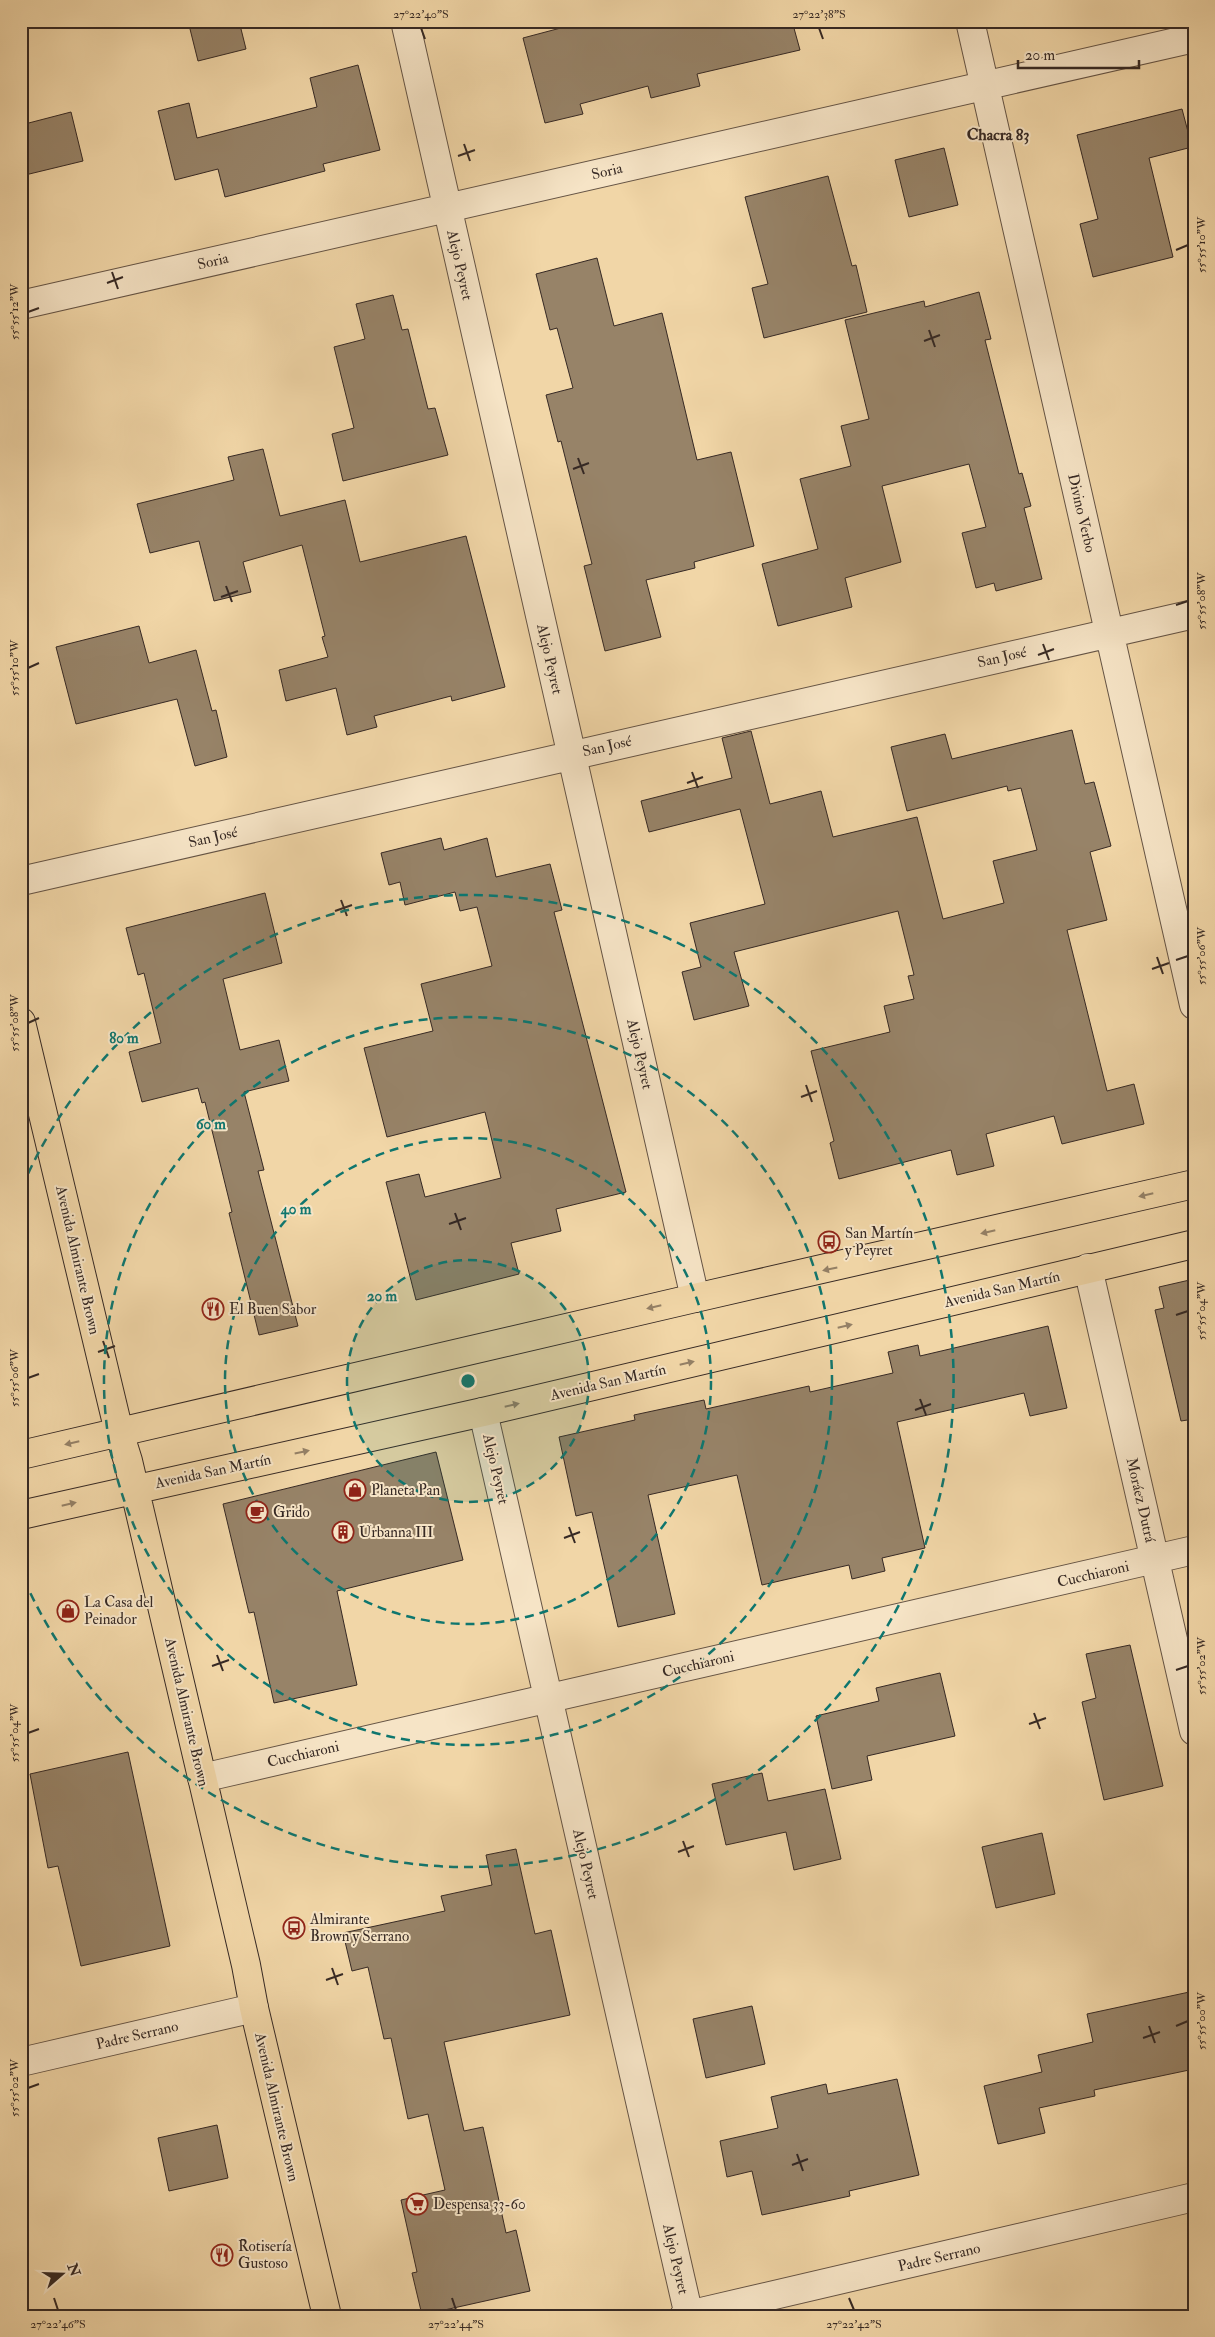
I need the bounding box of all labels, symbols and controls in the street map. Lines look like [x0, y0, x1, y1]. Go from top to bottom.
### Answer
text: 27°22'40"S [393, 7, 449, 22]
text: 27°22'38"S [792, 7, 846, 22]
scale bar [1018, 38, 1139, 70]
text: 20 m [1025, 46, 1055, 65]
district label: Chacra 83 [967, 125, 1029, 145]
street label: Soria [590, 159, 625, 184]
text: 55°55'10"W [1194, 216, 1209, 273]
street label: Alejo Peyret [442, 227, 477, 302]
street label: Soria [196, 249, 231, 274]
text: 55°55'12"W [7, 283, 22, 340]
street label: Divino Verbo [1063, 472, 1100, 554]
text: 55°55'08"W [1194, 571, 1209, 630]
street label: Alejo Peyret [532, 621, 567, 696]
text: 55°55'10"W [7, 639, 22, 696]
street label: San José [976, 642, 1029, 673]
street label: San José [581, 731, 634, 762]
street label: San José [187, 822, 240, 853]
text: 55°55'06"W [1194, 926, 1209, 985]
text: 55°55'08"W [7, 993, 22, 1052]
street label: Alejo Peyret [622, 1016, 657, 1091]
text: 80 m [109, 1029, 139, 1048]
text: 60 m [196, 1115, 226, 1134]
street label: Avenida Almirante Brown [51, 1183, 104, 1337]
one-way arrow [1139, 1191, 1154, 1199]
text: 40 m [280, 1200, 312, 1219]
place label: San Martín y Peyret [845, 1224, 913, 1260]
one-way arrow [980, 1228, 995, 1236]
bus stop icon: San Martín y Peyret [817, 1230, 841, 1254]
one-way arrow [821, 1265, 837, 1273]
street label: Avenida San Martín [941, 1267, 1062, 1312]
text: 55°55'04"W [1194, 1281, 1209, 1340]
text: 20 m [367, 1287, 397, 1306]
restaurant icon: El Buen Sabor [201, 1297, 225, 1321]
place label: El Buen Sabor [229, 1300, 317, 1319]
one-way arrow [646, 1303, 661, 1311]
one-way arrow [838, 1322, 853, 1330]
text: 55°55'06"W [7, 1348, 22, 1407]
one-way arrow [679, 1359, 695, 1367]
street label: Avenida San Martín [547, 1360, 668, 1405]
centre of rings [459, 1372, 477, 1390]
one-way arrow [504, 1401, 519, 1409]
street label: Alejo Peyret [478, 1431, 513, 1506]
one-way arrow [64, 1439, 79, 1447]
one-way arrow [294, 1448, 310, 1456]
street label: Avenida San Martín [152, 1450, 273, 1493]
street label: Moráez Dutrá [1122, 1456, 1160, 1545]
shop icon: Planeta Pan [343, 1478, 367, 1502]
place label: Planeta Pan [371, 1481, 441, 1500]
one-way arrow [61, 1500, 76, 1508]
cafe icon: Grido [245, 1500, 269, 1524]
place label: Grido [273, 1503, 310, 1522]
building icon: Urbanna III [331, 1520, 355, 1544]
place label: Urbanna III [359, 1523, 433, 1542]
street label: Cucchiaroni [1055, 1557, 1131, 1592]
place label: La Casa del Peinador [84, 1593, 153, 1629]
shop icon: La Casa del Peinador [56, 1599, 80, 1623]
street label: Avenida Almirante Brown [160, 1635, 213, 1789]
text: 55°55'02"W [1194, 1636, 1209, 1695]
street label: Cucchiaroni [660, 1647, 736, 1682]
text: 55°55'04"W [7, 1703, 22, 1762]
street label: Cucchiaroni [265, 1737, 341, 1772]
street label: Alejo Peyret [568, 1826, 603, 1901]
place label: Almirante Brown y Serrano [309, 1910, 409, 1946]
bus stop icon: Almirante Brown y Serrano [282, 1916, 306, 1940]
text: 55°55'00"W [1194, 1991, 1209, 2050]
street label: Padre Serrano [94, 2017, 180, 2054]
street label: Avenida Almirante Brown [250, 2030, 303, 2184]
text: 55°55'02"W [7, 2058, 22, 2117]
supermarket icon: Despensa 33-60 [405, 2192, 429, 2216]
place label: Despensa 33-60 [433, 2195, 526, 2215]
street label: Alejo Peyret [658, 2221, 693, 2296]
place label: Rotisería Gustoso [238, 2237, 293, 2273]
street label: Padre Serrano [896, 2239, 982, 2276]
restaurant icon: Rotisería Gustoso [210, 2243, 234, 2267]
north arrow [38, 2250, 88, 2300]
text: N [63, 2260, 84, 2279]
text: 27°22'46"S [30, 2317, 86, 2332]
text: 27°22'44"S [428, 2317, 484, 2332]
text: 27°22'42"S [826, 2317, 882, 2332]

